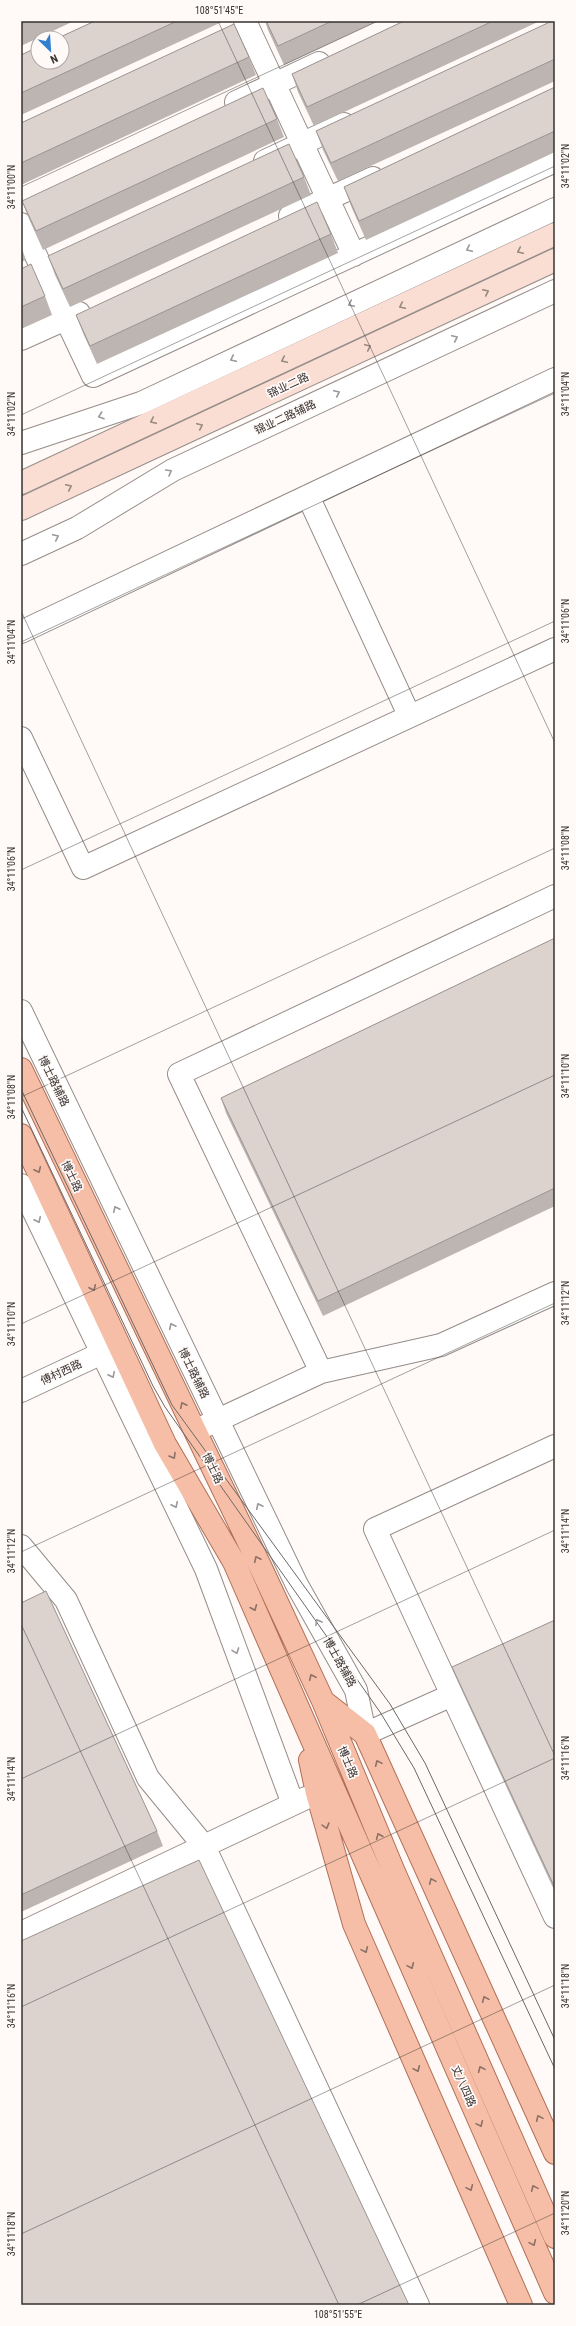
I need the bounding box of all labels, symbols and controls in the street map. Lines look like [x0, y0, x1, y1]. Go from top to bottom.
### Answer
text: 108°51'45"E [195, 5, 243, 16]
north arrow [30, 30, 70, 70]
text: N [48, 51, 60, 66]
text: 34°11'02"N [560, 144, 571, 188]
text: 34°11'00"N [6, 165, 17, 209]
one-way arrow [466, 244, 473, 252]
one-way arrow [516, 246, 524, 254]
one-way arrow [481, 289, 489, 297]
one-way arrow [348, 299, 356, 307]
one-way arrow [398, 301, 406, 309]
one-way arrow [450, 335, 458, 343]
one-way arrow [364, 344, 371, 352]
one-way arrow [230, 354, 238, 362]
one-way arrow [280, 355, 288, 363]
street label: 锦业二路 [266, 370, 311, 401]
text: 34°11'04"N [560, 372, 571, 416]
one-way arrow [333, 390, 340, 398]
text: 34°11'02"N [6, 392, 17, 436]
street label: 锦业二路辅路 [253, 398, 318, 437]
one-way arrow [98, 411, 105, 420]
one-way arrow [150, 416, 158, 424]
one-way arrow [195, 423, 203, 431]
one-way arrow [165, 470, 172, 477]
one-way arrow [65, 484, 72, 492]
one-way arrow [52, 534, 60, 542]
text: 34°11'06"N [560, 599, 571, 643]
text: 34°11'04"N [6, 620, 17, 664]
text: 34°11'08"N [560, 826, 571, 870]
text: 34°11'06"N [6, 847, 17, 891]
street label: 博士路辅路 [36, 1054, 71, 1109]
text: 34°11'10"N [560, 1054, 571, 1098]
text: 34°11'08"N [6, 1075, 17, 1119]
street label: 博士路 [58, 1159, 85, 1194]
one-way arrow [33, 1166, 41, 1174]
one-way arrow [113, 1206, 121, 1213]
one-way arrow [33, 1216, 41, 1223]
text: 34°11'12"N [560, 1281, 571, 1325]
one-way arrow [88, 1284, 96, 1292]
text: 34°11'10"N [6, 1302, 17, 1346]
one-way arrow [169, 1323, 177, 1330]
street label: 博士路辅路 [176, 1346, 211, 1401]
street label: 傅村西路 [39, 1357, 84, 1388]
one-way arrow [107, 1371, 115, 1379]
one-way arrow [180, 1401, 187, 1409]
street label: 博士路 [199, 1451, 226, 1486]
one-way arrow [168, 1452, 175, 1459]
one-way arrow [170, 1501, 178, 1508]
one-way arrow [256, 1503, 264, 1511]
text: 34°11'14"N [560, 1509, 571, 1553]
text: 34°11'12"N [6, 1529, 17, 1573]
one-way arrow [254, 1556, 262, 1564]
one-way arrow [249, 1604, 257, 1611]
one-way arrow [315, 1619, 323, 1626]
street label: 博士路辅路 [321, 1635, 359, 1689]
one-way arrow [231, 1647, 239, 1654]
one-way arrow [309, 1674, 317, 1682]
text: 34°11'16"N [560, 1736, 571, 1780]
street label: 博士路 [335, 1744, 360, 1780]
text: 34°11'14"N [6, 1757, 17, 1801]
one-way arrow [375, 1759, 383, 1767]
one-way arrow [321, 1823, 330, 1830]
one-way arrow [375, 1832, 383, 1839]
one-way arrow [429, 1878, 437, 1885]
one-way arrow [360, 1946, 368, 1953]
one-way arrow [406, 1962, 414, 1970]
text: 34°11'18"N [560, 1964, 571, 2008]
text: 34°11'16"N [6, 1984, 17, 2028]
one-way arrow [482, 1996, 490, 2004]
street label: 丈八四路 [449, 2063, 478, 2109]
one-way arrow [413, 2066, 421, 2073]
one-way arrow [478, 2066, 486, 2074]
one-way arrow [536, 2114, 544, 2122]
one-way arrow [475, 2119, 483, 2127]
one-way arrow [465, 2185, 473, 2192]
one-way arrow [530, 2185, 538, 2192]
text: 34°11'20"N [560, 2191, 571, 2235]
text: 34°11'18"N [6, 2212, 17, 2256]
one-way arrow [528, 2239, 536, 2246]
text: 108°51'55"E [314, 2309, 362, 2320]

